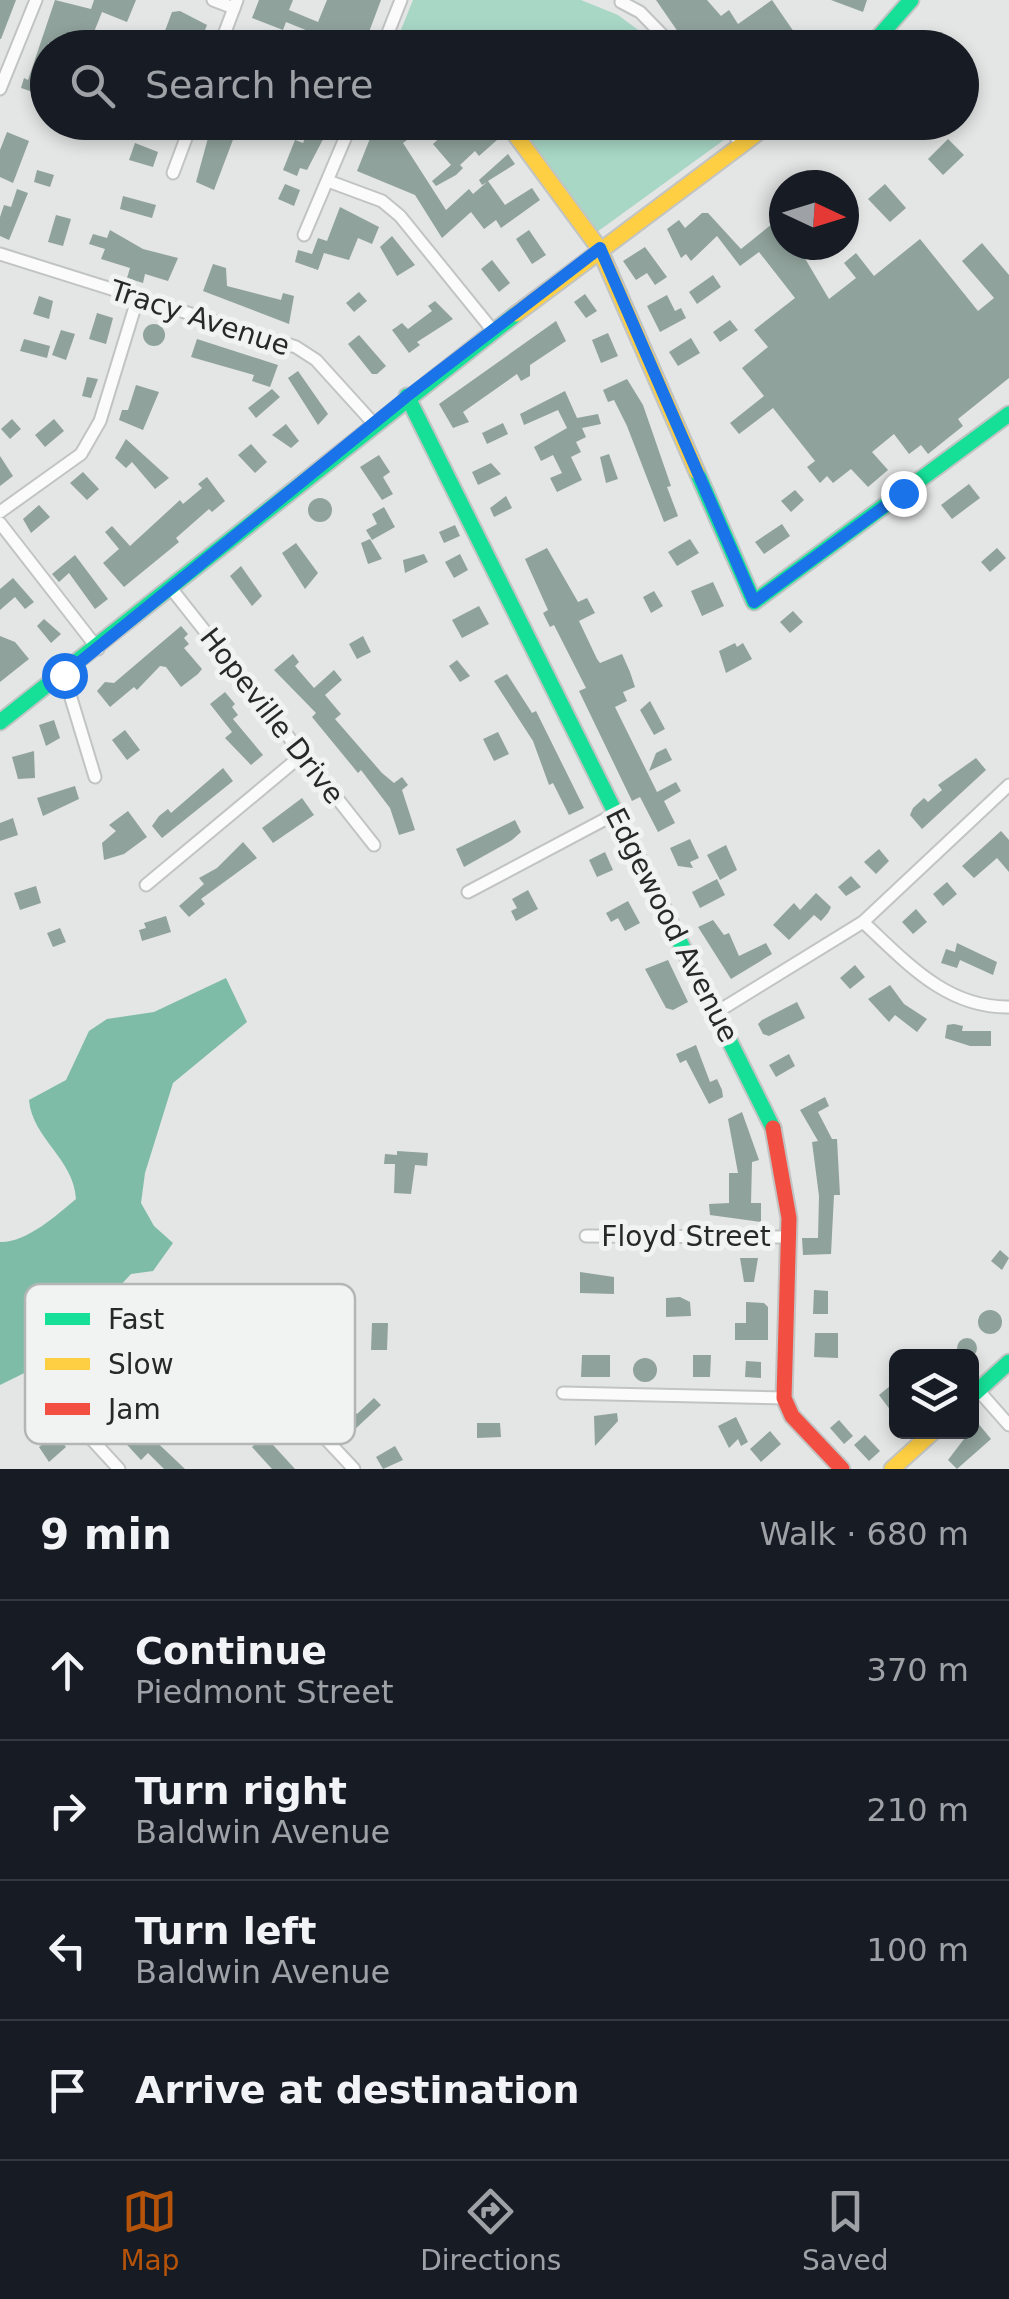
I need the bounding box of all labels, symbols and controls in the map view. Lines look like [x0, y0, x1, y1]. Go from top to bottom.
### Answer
search box [30, 30, 979, 140]
icon: search [65, 58, 120, 113]
text: Search here [145, 63, 373, 107]
north arrow [769, 170, 859, 260]
street label: Tracy Avenue [105, 273, 294, 363]
route end [881, 471, 927, 517]
street label: Hopeville Drive [193, 622, 351, 810]
route start [42, 653, 88, 699]
street label: Edgewood Avenue [599, 802, 745, 1048]
street label: Floyd Street [601, 1220, 771, 1253]
legend [25, 1284, 355, 1444]
text: Fast [108, 1303, 164, 1336]
text: Slow [108, 1348, 174, 1381]
map controls [889, 1349, 979, 1439]
button: layers [889, 1349, 979, 1439]
text: Jam [106, 1393, 161, 1426]
text: 9 min [40, 1510, 172, 1559]
text: Walk · 680 m [759, 1515, 969, 1553]
text: Continue [135, 1629, 327, 1673]
icon: ahead [40, 1643, 95, 1698]
text: 370 m [867, 1651, 969, 1689]
text: Piedmont Street [135, 1673, 393, 1711]
text: Turn right [135, 1769, 347, 1813]
icon: right [40, 1783, 95, 1838]
text: 210 m [867, 1791, 969, 1829]
text: Baldwin Avenue [135, 1813, 390, 1851]
text: Turn left [135, 1909, 316, 1953]
icon: left [40, 1923, 95, 1978]
text: 100 m [867, 1931, 969, 1969]
text: Baldwin Avenue [135, 1953, 390, 1991]
icon: arrive [40, 2063, 95, 2118]
text: Arrive at destination [135, 2068, 580, 2112]
tab: Map [120, 2184, 179, 2277]
tab: Directions [420, 2184, 561, 2277]
tab: Saved [802, 2184, 889, 2277]

